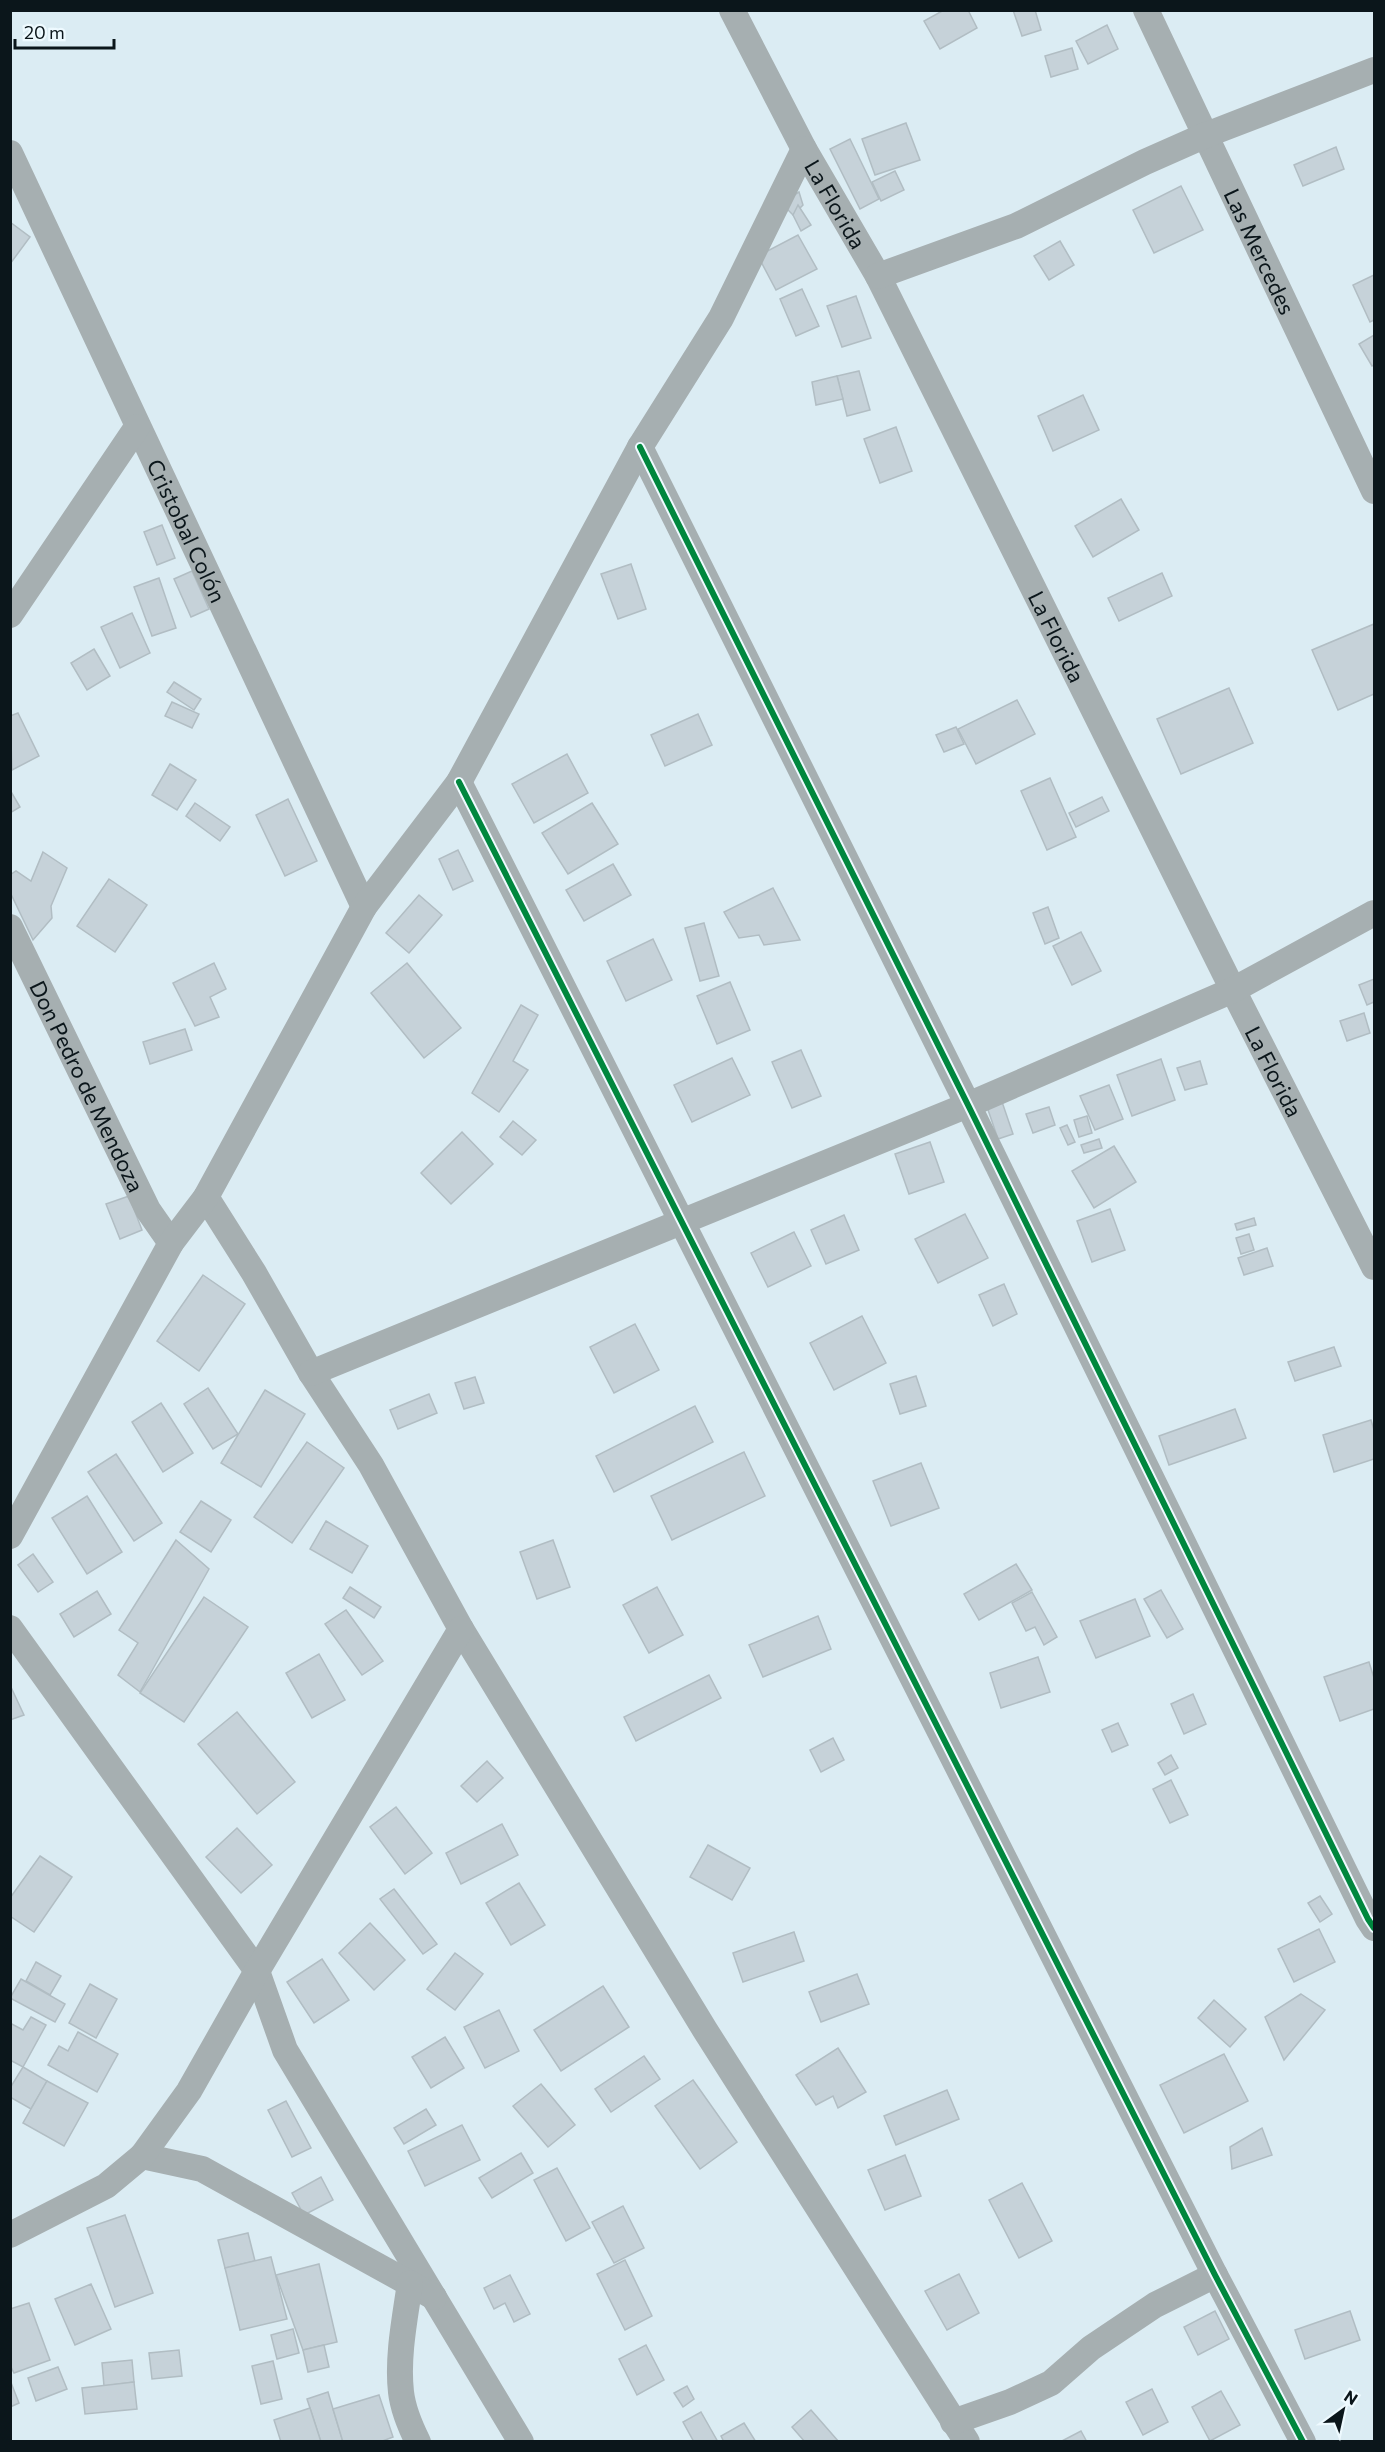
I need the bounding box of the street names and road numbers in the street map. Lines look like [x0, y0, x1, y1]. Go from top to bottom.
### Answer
street label: La Florida [800, 155, 872, 253]
street label: Las Mercedes [1219, 184, 1302, 319]
street label: Cristobal Colón [142, 454, 232, 607]
street label: La Florida [1023, 586, 1091, 686]
street label: Don Pedro de Mendoza [25, 976, 151, 1196]
street label: La Florida [1240, 1021, 1309, 1121]

